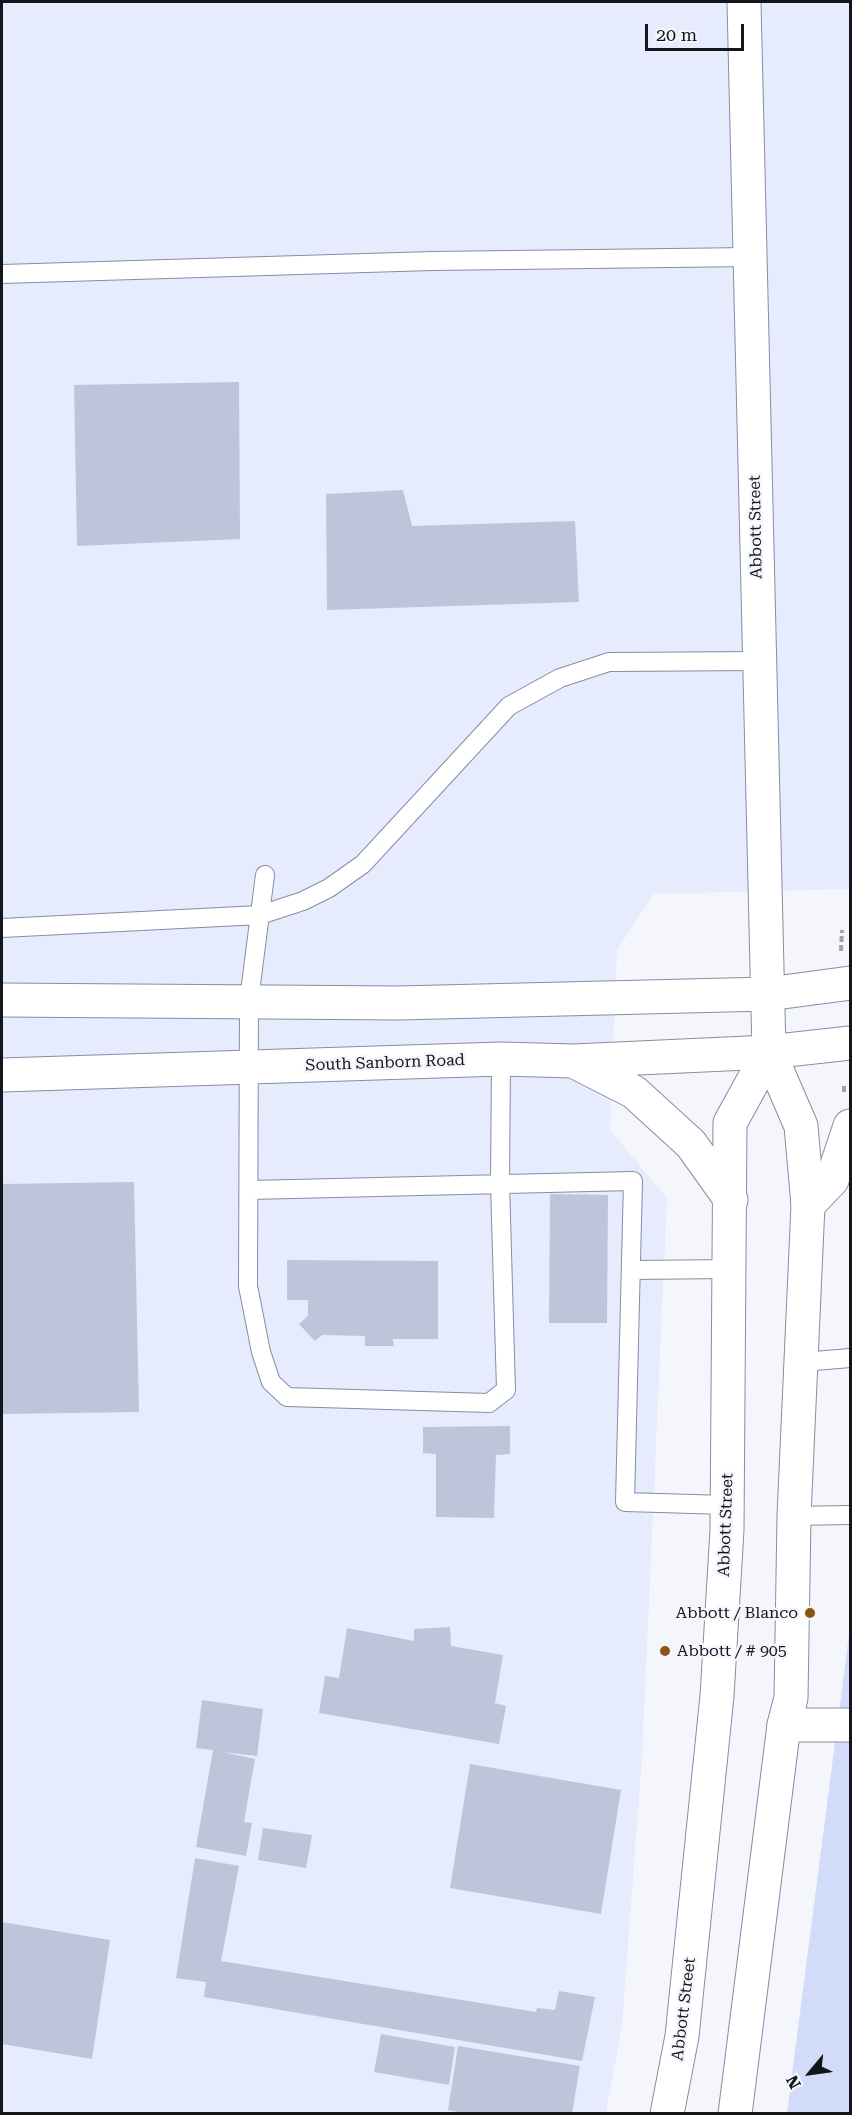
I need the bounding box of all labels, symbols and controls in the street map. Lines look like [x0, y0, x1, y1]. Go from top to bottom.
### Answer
scale bar [648, 12, 747, 50]
text: 20 m [656, 24, 697, 45]
street label: Abbott Street [745, 475, 767, 579]
street label: South Sanborn Road [305, 1051, 465, 1075]
street label: Abbott Street [715, 1473, 737, 1577]
place label: Abbott / Blanco [676, 1603, 798, 1623]
marker: Abbott / Blanco [803, 1606, 817, 1620]
place label: Abbott / # 905 [677, 1641, 787, 1661]
marker: Abbott / # 905 [658, 1644, 672, 1658]
street label: Abbott Street [668, 1956, 700, 2062]
north arrow [780, 2043, 840, 2103]
text: N [783, 2072, 805, 2092]

